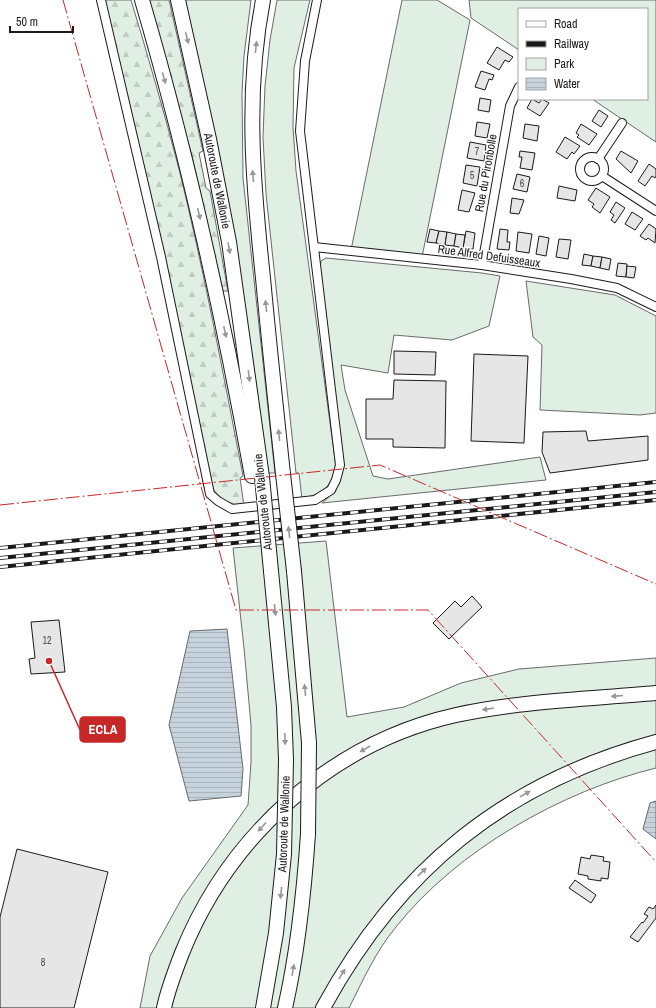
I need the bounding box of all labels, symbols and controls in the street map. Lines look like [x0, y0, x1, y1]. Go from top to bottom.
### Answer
scale bar [10, 8, 73, 34]
legend [518, 8, 648, 100]
text: 50 m [16, 14, 38, 30]
text: Road [554, 16, 578, 32]
one-way arrow [185, 32, 191, 44]
text: Railway [554, 36, 589, 52]
one-way arrow [253, 41, 259, 53]
text: Park [554, 56, 574, 72]
one-way arrow [161, 72, 167, 84]
text: Water [554, 76, 581, 92]
street label: Autoroute de Wallonie [200, 130, 234, 230]
street label: Rue du Pironbolle [471, 133, 501, 213]
house number: 7 [475, 145, 480, 158]
house number: 5 [470, 169, 475, 182]
one-way arrow [250, 170, 257, 182]
house number: 6 [520, 177, 525, 190]
one-way arrow [196, 208, 202, 221]
street label: Rue Alfred Defuisseaux [437, 241, 541, 271]
one-way arrow [227, 242, 233, 254]
one-way arrow [262, 300, 269, 312]
one-way arrow [223, 326, 229, 338]
one-way arrow [246, 370, 252, 382]
one-way arrow [276, 429, 282, 441]
street label: Autoroute de Wallonie [250, 453, 276, 552]
one-way arrow [286, 526, 293, 538]
one-way arrow [271, 604, 278, 616]
house number: 12 [42, 634, 52, 647]
one-way arrow [302, 684, 309, 696]
one-way arrow [611, 693, 623, 700]
one-way arrow [482, 706, 494, 712]
callout: ECLA [80, 717, 125, 742]
text: ECLA [88, 721, 118, 738]
one-way arrow [282, 733, 288, 746]
one-way arrow [359, 746, 371, 753]
street label: Autoroute de Wallonie [274, 775, 294, 874]
one-way arrow [520, 790, 531, 797]
one-way arrow [257, 822, 266, 832]
one-way arrow [417, 867, 427, 877]
one-way arrow [277, 887, 284, 899]
house number: 8 [41, 956, 46, 969]
one-way arrow [290, 964, 296, 976]
one-way arrow [339, 968, 346, 980]

